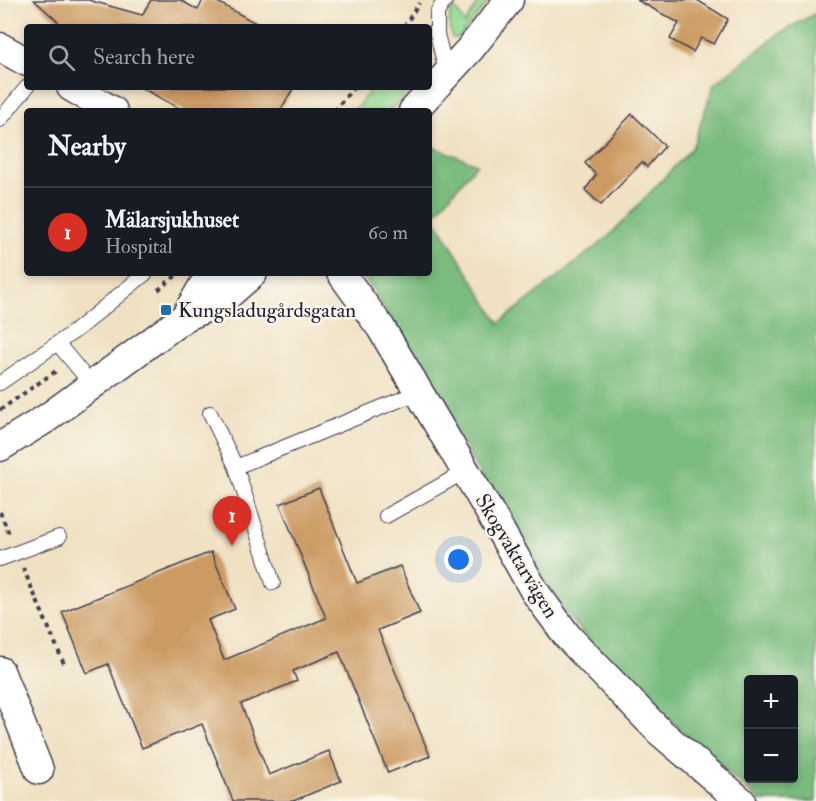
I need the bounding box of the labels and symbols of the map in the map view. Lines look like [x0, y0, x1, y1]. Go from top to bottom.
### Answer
place label: Kungsladugårdsgatan [178, 297, 356, 324]
marker: Kungsladugårdsgatan [159, 303, 173, 317]
street label: Skogvaktarvägen [469, 489, 564, 624]
pin: 1 [212, 496, 252, 546]
your location [444, 545, 473, 574]

